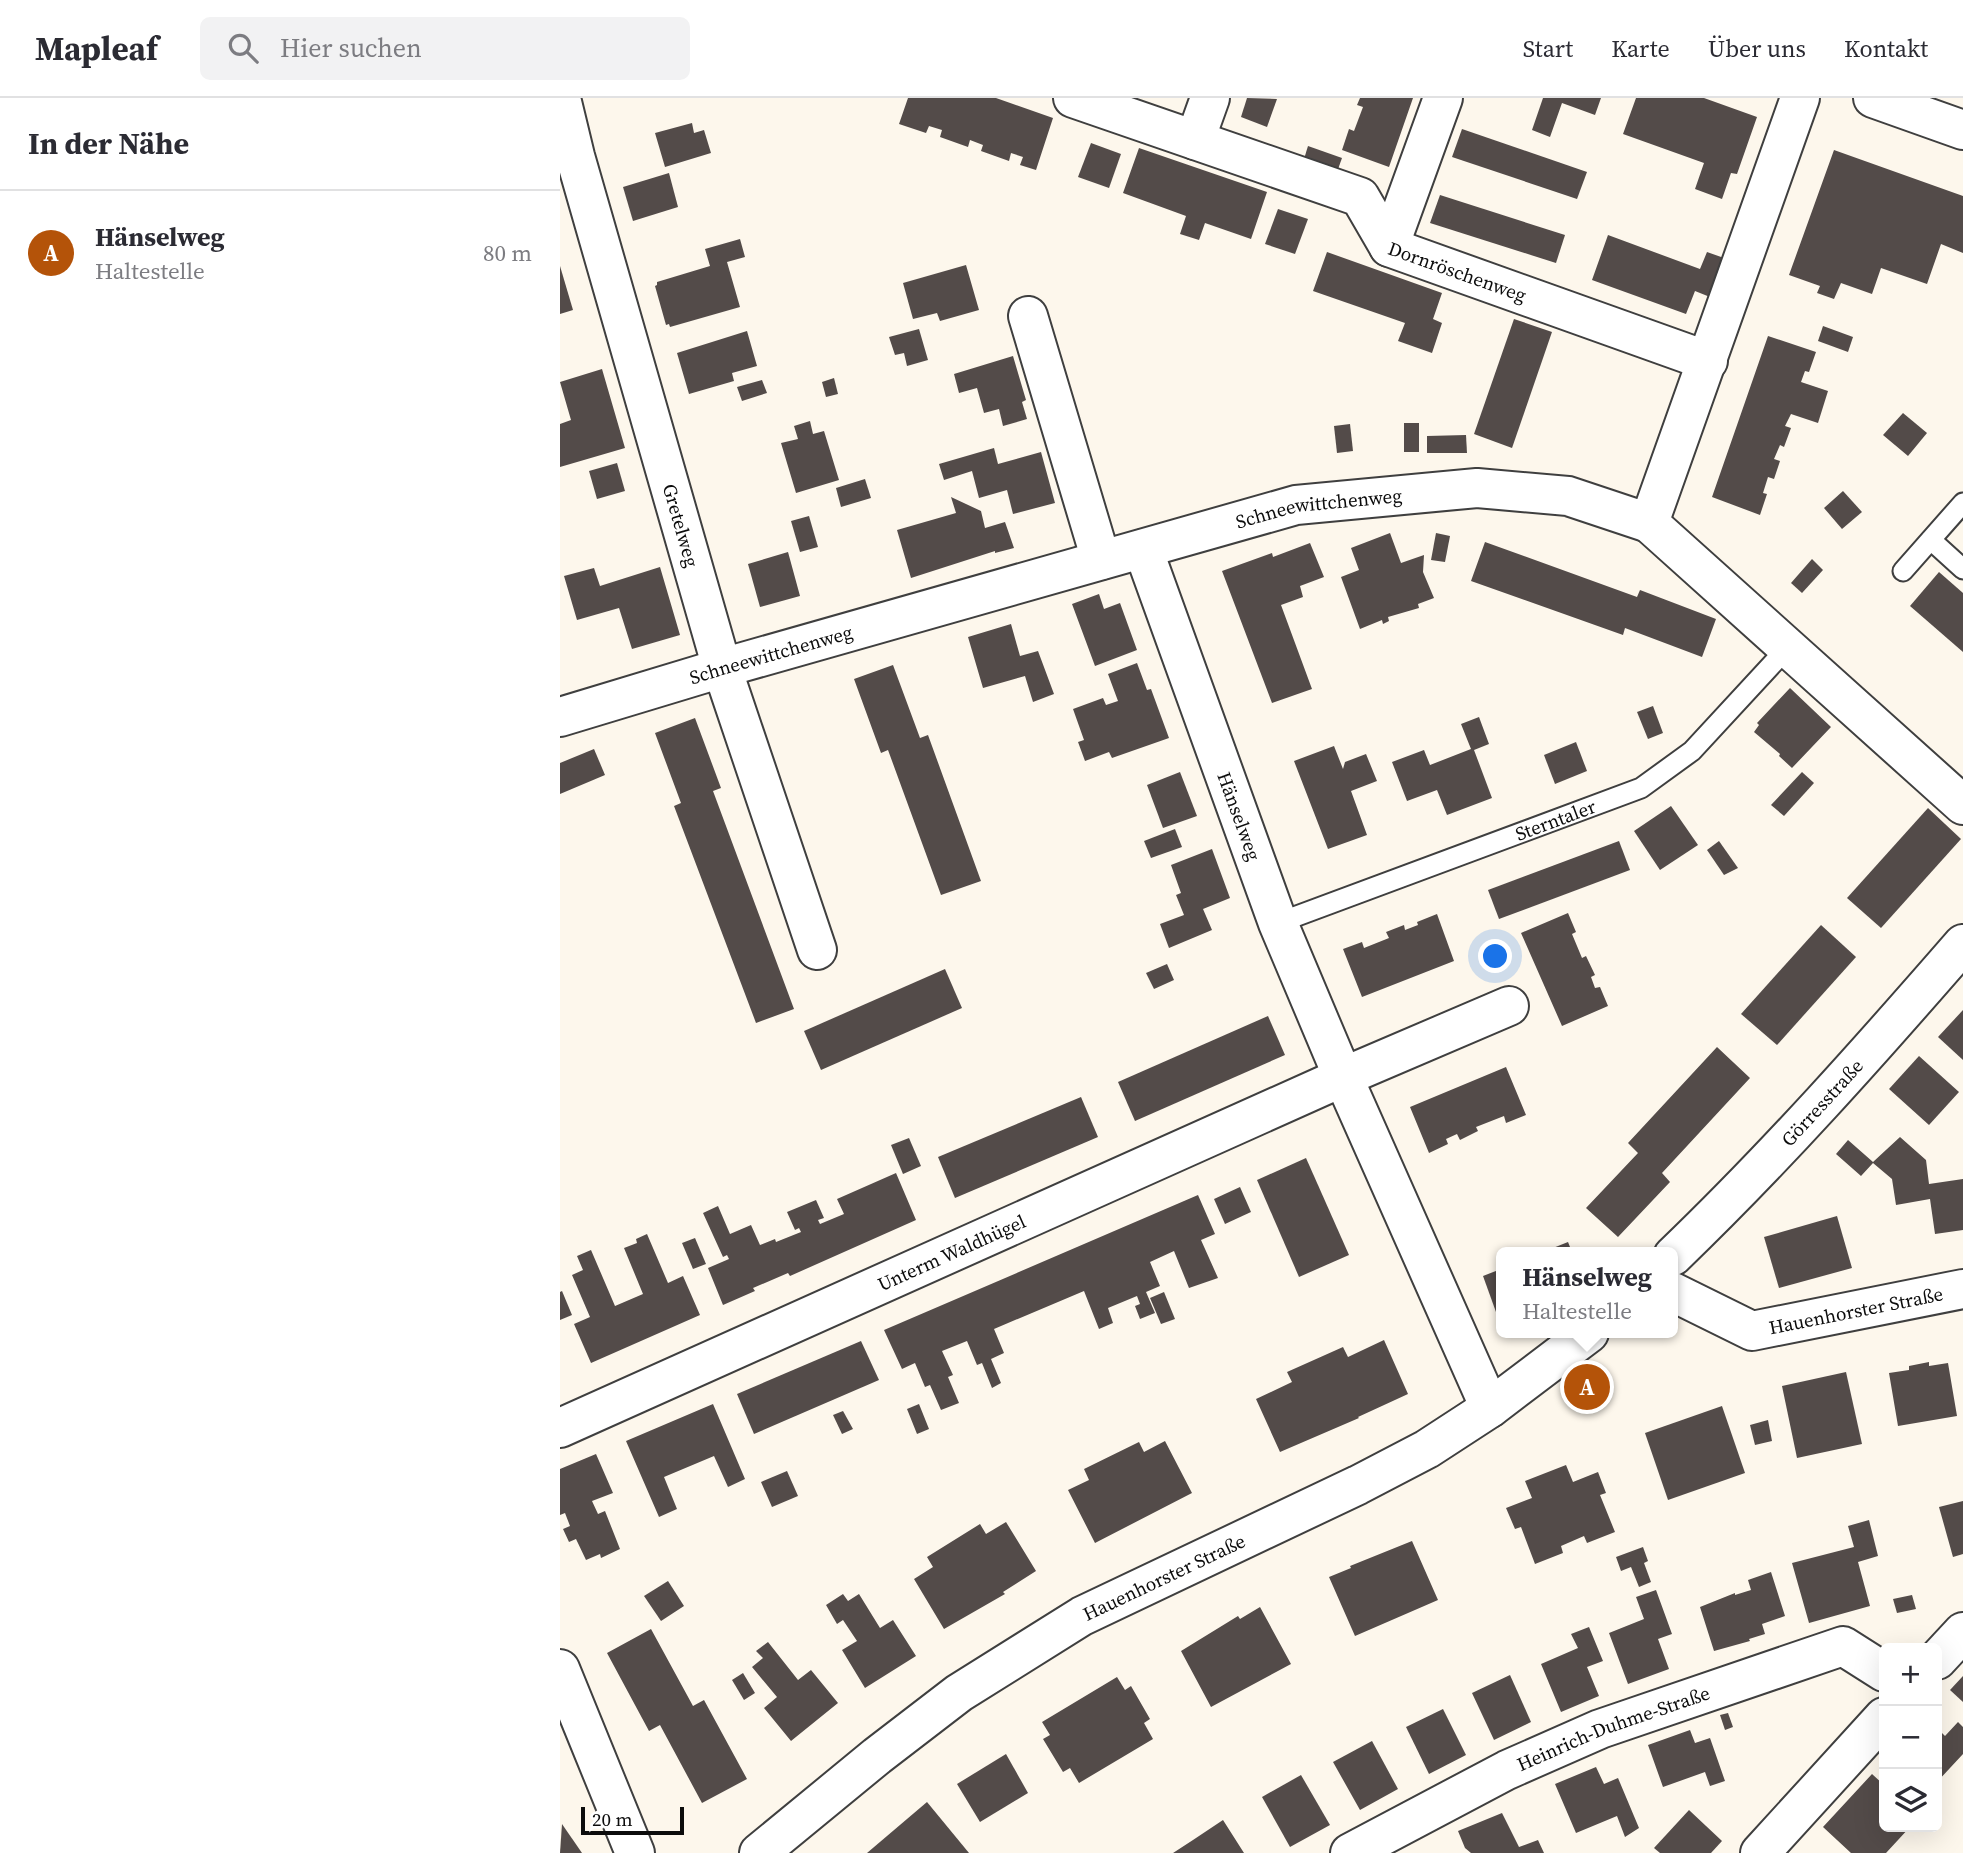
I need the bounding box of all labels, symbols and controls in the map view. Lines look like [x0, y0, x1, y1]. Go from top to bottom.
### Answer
search box [200, 17, 690, 80]
text: Mapleaf [35, 26, 158, 71]
icon: search [224, 29, 262, 67]
text: Hier suchen [280, 30, 422, 66]
text: Start [1523, 32, 1573, 65]
text: Karte [1611, 32, 1670, 65]
text: Über uns [1708, 32, 1806, 65]
text: Kontakt [1844, 32, 1928, 65]
text: In der Nähe [28, 123, 189, 164]
text: Hänselweg [95, 219, 225, 255]
street label: Dornröschenweg [1385, 235, 1530, 308]
text: A [43, 237, 59, 269]
text: 80 m [483, 237, 532, 269]
text: Haltestelle [95, 255, 205, 287]
street label: Gretelweg [657, 481, 705, 570]
street label: Schneewittchenweg [1233, 482, 1403, 535]
street label: Schneewittchenweg [686, 619, 856, 690]
street label: Hänselweg [1211, 768, 1267, 864]
street label: Sterntaler [1511, 793, 1599, 847]
your location [1478, 939, 1512, 973]
street label: Görresstraße [1775, 1053, 1869, 1152]
street label: Unterm Waldhügel [873, 1208, 1030, 1297]
popup [1496, 1247, 1678, 1338]
text: Hänselweg [1522, 1259, 1652, 1295]
street label: Hauenhorster Straße [1767, 1280, 1945, 1340]
text: Haltestelle [1522, 1295, 1632, 1327]
pin: A [1564, 1361, 1610, 1413]
street label: Hauenhorster Straße [1078, 1527, 1249, 1627]
map controls [1879, 1643, 1942, 1832]
button: + [1879, 1643, 1942, 1706]
street label: Heinrich-Duhme-Straße [1513, 1679, 1713, 1777]
button: − [1879, 1706, 1942, 1769]
button: layers [1879, 1769, 1942, 1832]
scale bar [581, 1804, 684, 1836]
text: 20 m [592, 1806, 633, 1832]

